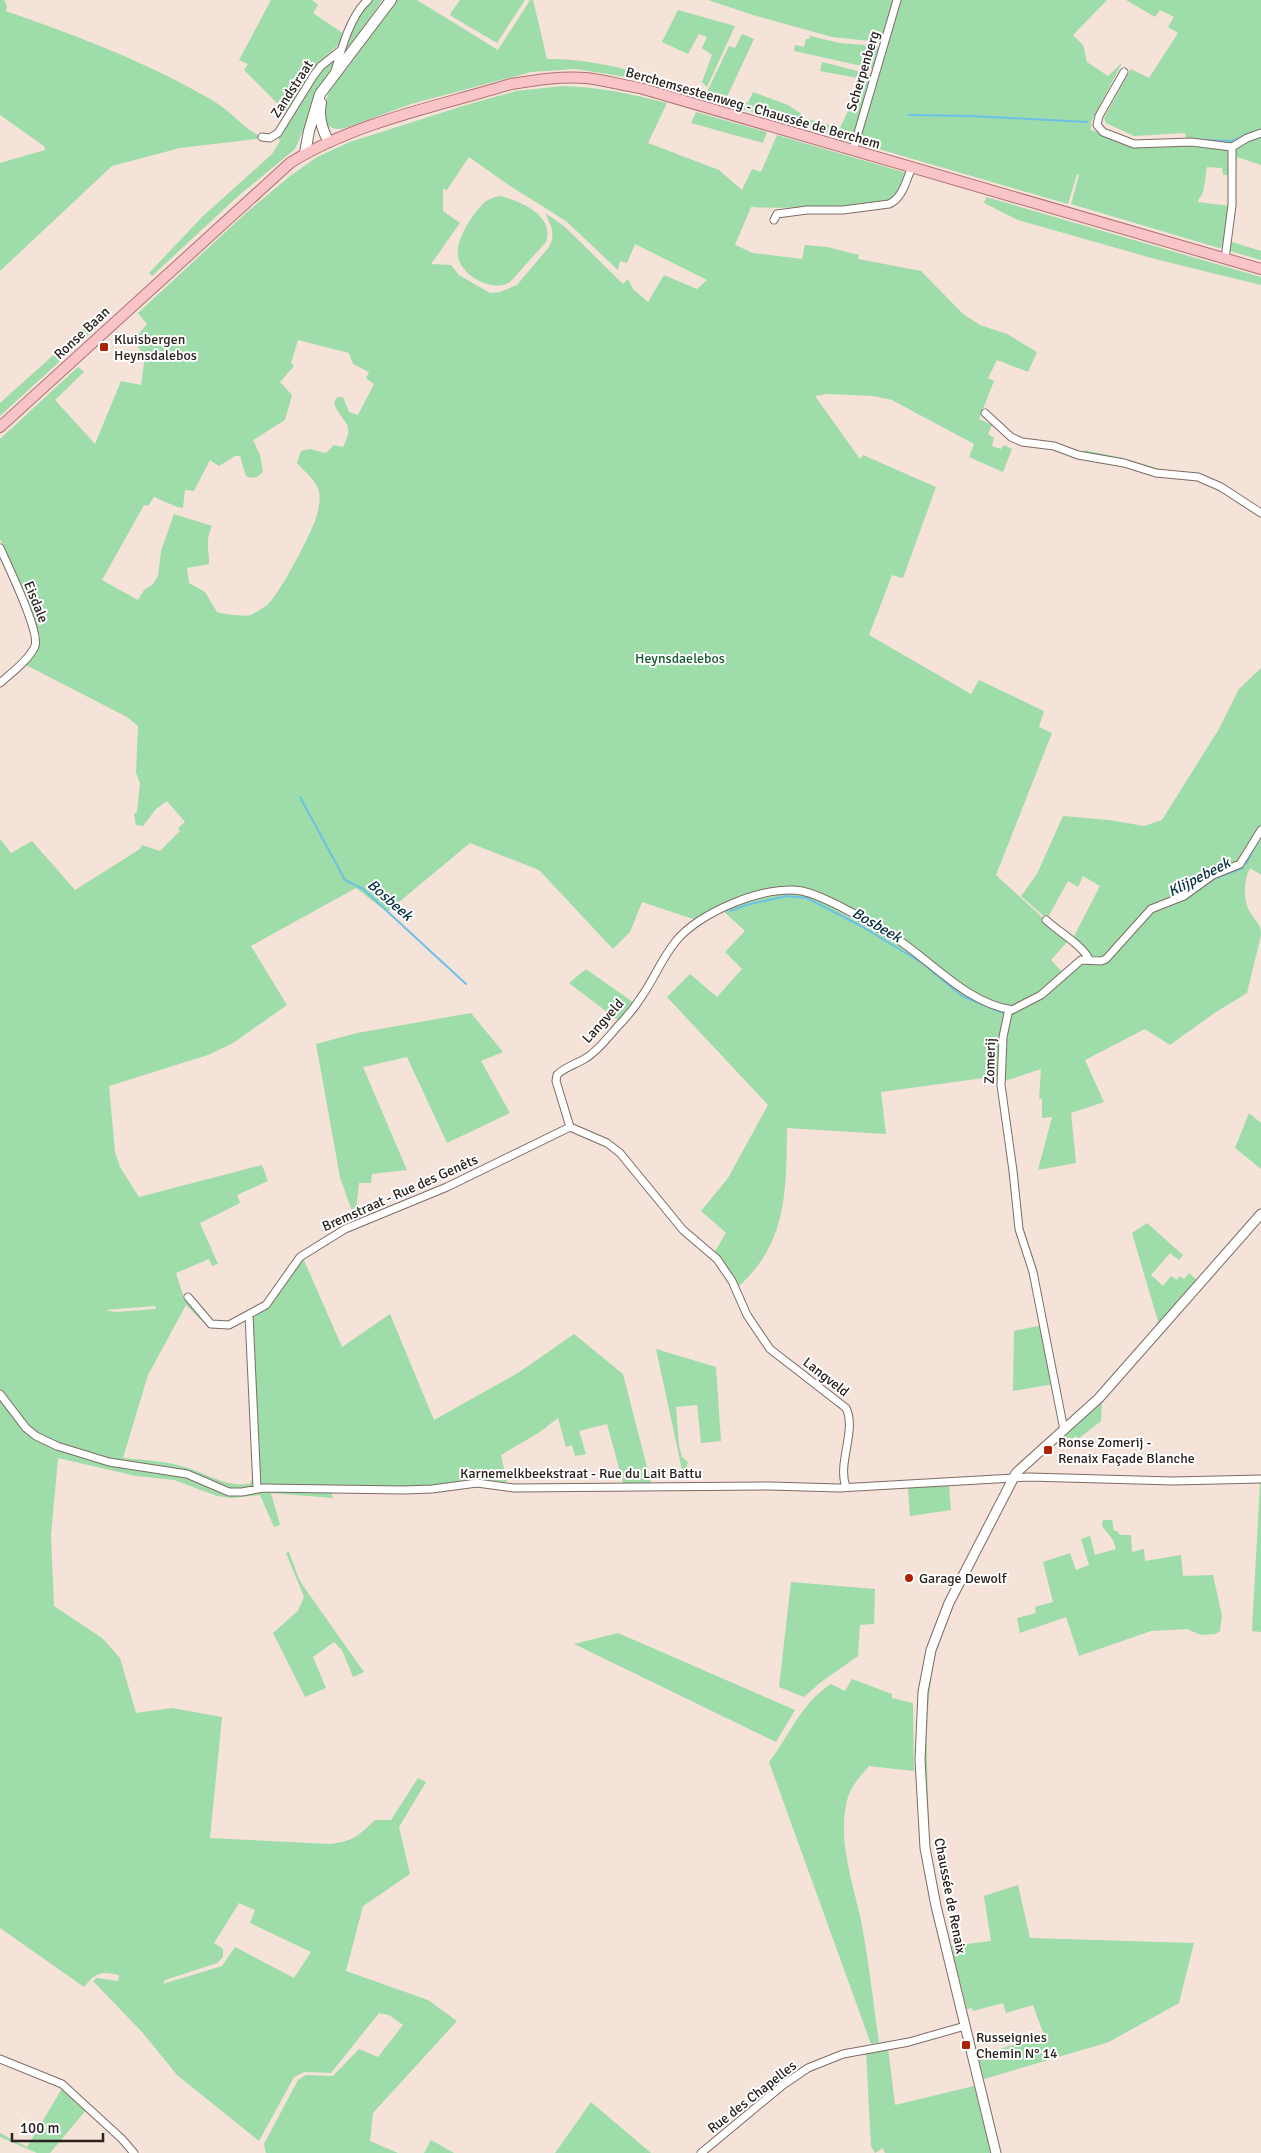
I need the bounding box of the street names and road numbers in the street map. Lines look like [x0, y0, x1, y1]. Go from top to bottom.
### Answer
street label: Scherpenberg [843, 29, 883, 113]
street label: Zandstraat [267, 57, 317, 121]
street label: Berchemsesteenweg - Chaussée de Berchem [624, 63, 882, 153]
street label: Ronse Baan [51, 303, 113, 363]
street label: Eisdale [20, 579, 52, 625]
street label: Langveld [579, 995, 627, 1047]
street label: Zomerij [981, 1038, 999, 1084]
street label: Bremstraat - Rue des Genêts [320, 1151, 480, 1235]
street label: Langveld [800, 1354, 852, 1400]
street label: Karnemelkbeekstraat - Rue du Lait Battu [460, 1465, 702, 1482]
street label: Chaussée de Renaix [930, 1837, 970, 1956]
street label: Rue des Chapelles [704, 2057, 800, 2137]

